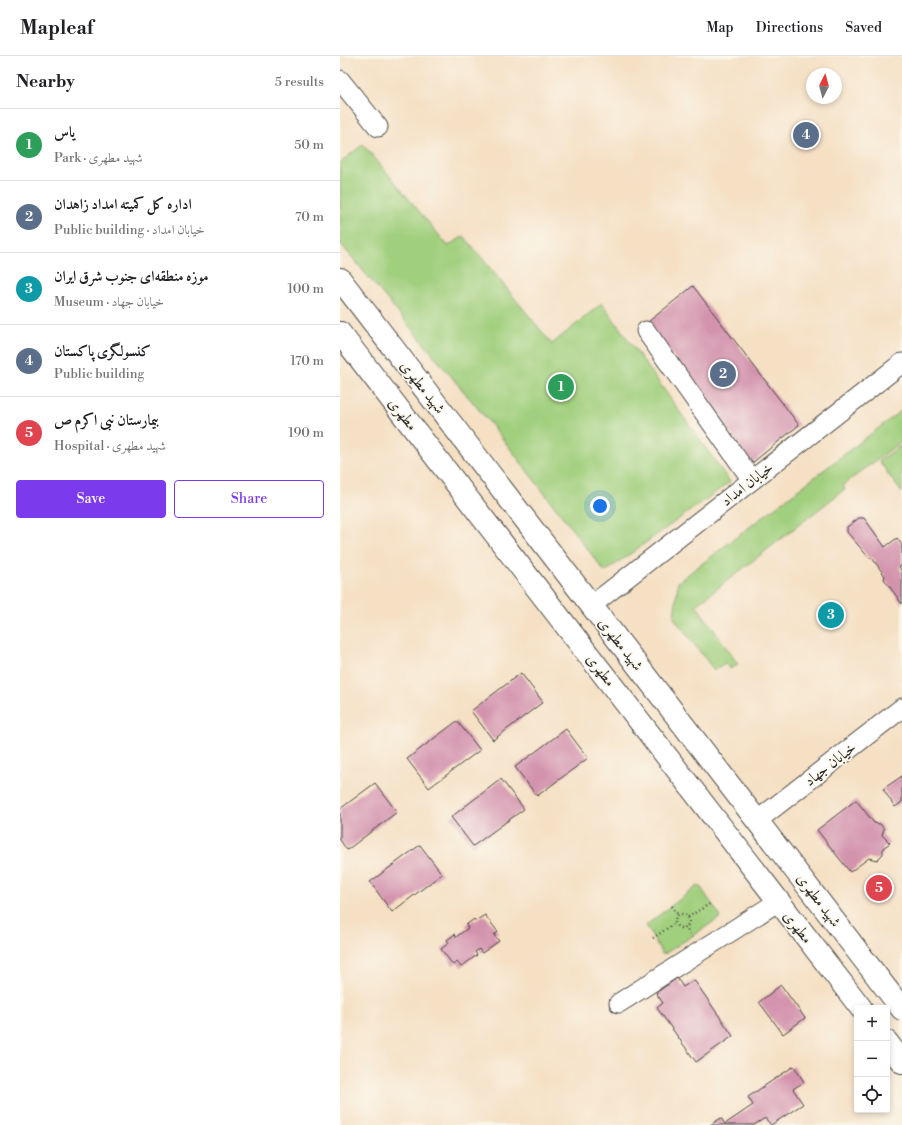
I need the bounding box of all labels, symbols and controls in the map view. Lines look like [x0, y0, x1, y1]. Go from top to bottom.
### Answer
text: Mapleaf [20, 16, 93, 40]
text: Map [706, 19, 734, 37]
text: Directions [756, 19, 823, 37]
text: Saved [845, 19, 882, 37]
north arrow [806, 68, 842, 104]
text: Nearby [16, 71, 75, 93]
text: 5 results [275, 74, 324, 90]
pin: 4 [793, 120, 819, 150]
text: یاس [54, 123, 75, 142]
text: 1 [26, 137, 32, 153]
text: 50 m [294, 137, 324, 153]
text: Park · شهید مطهری [54, 150, 143, 166]
text: اداره کل کمیته امداد زاهدان [54, 195, 192, 214]
text: 2 [25, 209, 33, 225]
text: 70 m [295, 209, 324, 225]
text: Public building · خیابان امداد [54, 222, 205, 238]
text: موزه منطقه‌ای جنوب شرق ایران [54, 267, 209, 286]
text: 3 [25, 281, 33, 297]
text: 100 m [288, 281, 324, 297]
text: Museum · خیابان جهاد [54, 294, 164, 310]
text: کنسولگری پاکستان [54, 342, 151, 361]
text: 4 [25, 353, 33, 369]
text: 170 m [290, 353, 324, 369]
street label: شهید مطهری [397, 357, 449, 417]
pin: 2 [710, 359, 736, 389]
text: Public building [54, 366, 144, 382]
pin: 1 [548, 372, 574, 402]
street label: مطهری [385, 394, 421, 434]
text: بیمارستان نبی اکرم ص [54, 411, 159, 430]
text: 5 [25, 425, 33, 441]
text: 190 m [288, 425, 324, 441]
text: Hospital · شهید مطهری [54, 438, 166, 454]
street label: خیابان امداد [717, 458, 777, 511]
button: Save [16, 480, 166, 518]
button: Share [174, 480, 324, 518]
your location [590, 496, 610, 516]
pin: 3 [818, 600, 844, 630]
street label: شهید مطهری [595, 614, 647, 674]
street label: مطهری [583, 650, 619, 690]
street label: خیابان جهاد [801, 738, 860, 791]
street label: شهید مطهری [793, 870, 845, 930]
pin: 5 [866, 873, 892, 903]
street label: مطهری [780, 907, 816, 947]
map controls [854, 1005, 890, 1113]
button: + [854, 1005, 890, 1041]
button: − [854, 1041, 890, 1077]
button: locate [854, 1077, 890, 1113]

